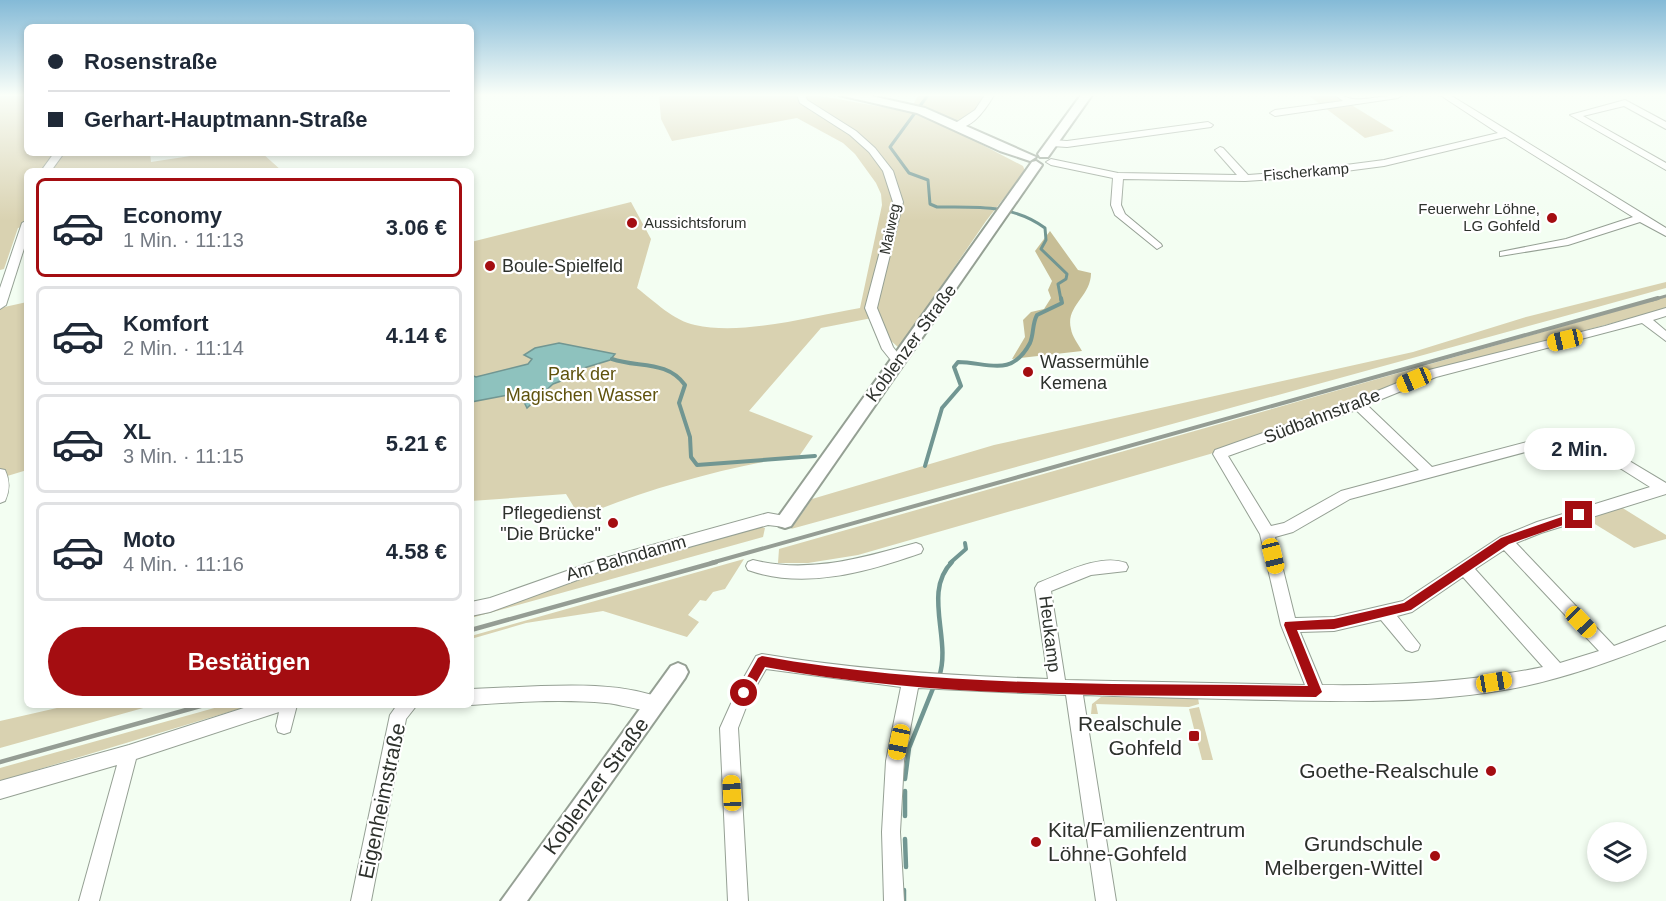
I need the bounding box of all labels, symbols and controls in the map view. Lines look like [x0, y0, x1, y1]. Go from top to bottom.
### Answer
text: Rosenstraße [84, 49, 217, 74]
text: Gerhart-Hauptmann-Straße [84, 107, 368, 132]
street label: Fischerkamp [1262, 159, 1349, 184]
place label: Feuerwehr Löhne, LG Gohfeld [1418, 200, 1540, 234]
icon: car [51, 201, 105, 255]
street label: Maiweg [876, 202, 903, 256]
text: Economy [123, 203, 222, 228]
marker: Feuerwehr Löhne, LG Gohfeld [1545, 211, 1559, 225]
place label: Aussichtsforum [644, 214, 747, 231]
text: 3.06 € [386, 215, 447, 240]
marker: Aussichtsforum [625, 216, 639, 230]
text: 1 Min. · 11:13 [123, 229, 244, 251]
place label: Boule-Spielfeld [502, 256, 623, 276]
marker: Boule-Spielfeld [483, 259, 497, 273]
street label: Koblenzer Straße [862, 280, 960, 406]
icon: car [51, 309, 105, 363]
text: Komfort [123, 311, 209, 336]
text: 4.14 € [386, 323, 447, 348]
car [1545, 327, 1585, 353]
text: 2 Min. · 11:14 [123, 337, 244, 359]
place label: Wassermühle Kemena [1040, 352, 1149, 393]
park label: Park der Magischen Wasser [506, 364, 658, 405]
marker: Wassermühle Kemena [1021, 365, 1035, 379]
car [1394, 365, 1434, 395]
street label: Südbahnstraße [1261, 385, 1383, 447]
icon: car [51, 417, 105, 471]
text: XL [123, 419, 151, 444]
callout: 2 Min. [1524, 428, 1634, 470]
text: 5.21 € [386, 431, 447, 456]
text: 2 Min. [1551, 438, 1608, 460]
text: 3 Min. · 11:15 [123, 445, 244, 467]
route end [1565, 501, 1592, 528]
place label: Pflegedienst "Die Brücke" [500, 503, 601, 544]
marker: Pflegedienst "Die Brücke" [606, 516, 620, 530]
icon: car [51, 525, 105, 579]
text: Moto [123, 527, 176, 552]
street label: Am Bahndamm [564, 531, 688, 585]
car [1260, 536, 1286, 576]
text: 4.58 € [386, 539, 447, 564]
text: 4 Min. · 11:16 [123, 553, 244, 575]
street label: Heukamp [1035, 595, 1065, 673]
car [1562, 603, 1600, 641]
button: Bestätigen [48, 627, 450, 696]
car [1475, 670, 1513, 694]
route start [730, 679, 757, 706]
place label: Realschule Gohfeld [1078, 712, 1182, 759]
street label: Koblenzer Straße [538, 713, 653, 859]
street label: Eigenheimstraße [354, 721, 409, 881]
car [886, 723, 912, 761]
marker: Realschule Gohfeld [1187, 729, 1201, 743]
place label: Goethe-Realschule [1299, 759, 1479, 782]
marker: Goethe-Realschule [1484, 764, 1498, 778]
car [722, 775, 742, 811]
place label: Kita/Familienzentrum Löhne-Gohfeld [1048, 818, 1245, 865]
map controls [1587, 822, 1647, 882]
button: layers [1587, 822, 1647, 882]
place label: Grundschule Melbergen-Wittel [1264, 832, 1423, 879]
marker: Kita/Familienzentrum Löhne-Gohfeld [1029, 835, 1043, 849]
marker: Grundschule Melbergen-Wittel [1428, 849, 1442, 863]

